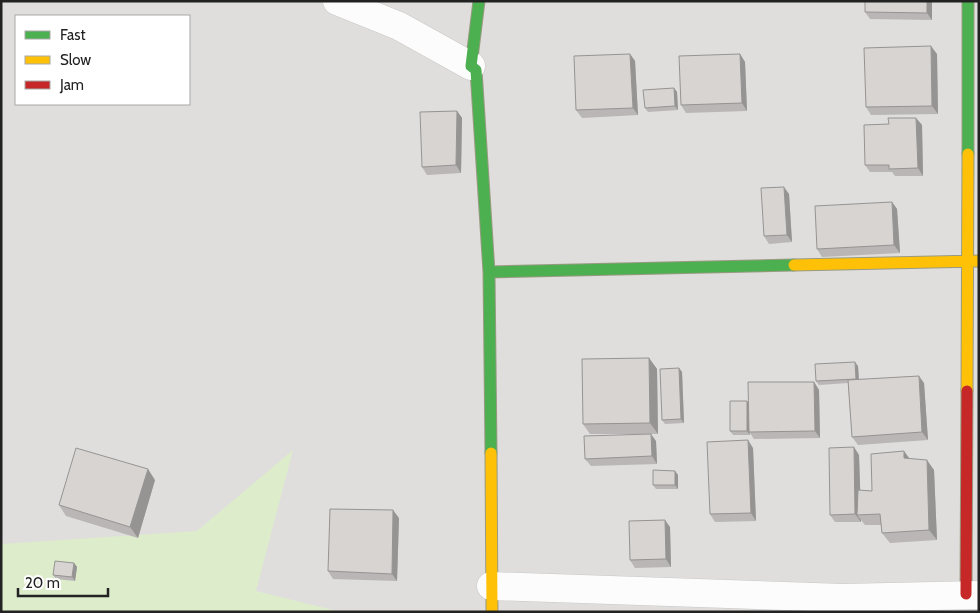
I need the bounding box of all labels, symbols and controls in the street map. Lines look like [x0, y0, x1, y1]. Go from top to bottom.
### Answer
legend [15, 15, 190, 105]
text: Fast [60, 26, 85, 44]
text: Slow [60, 51, 91, 69]
text: Jam [59, 76, 84, 94]
scale bar [18, 566, 108, 598]
text: 20 m [25, 574, 60, 592]

